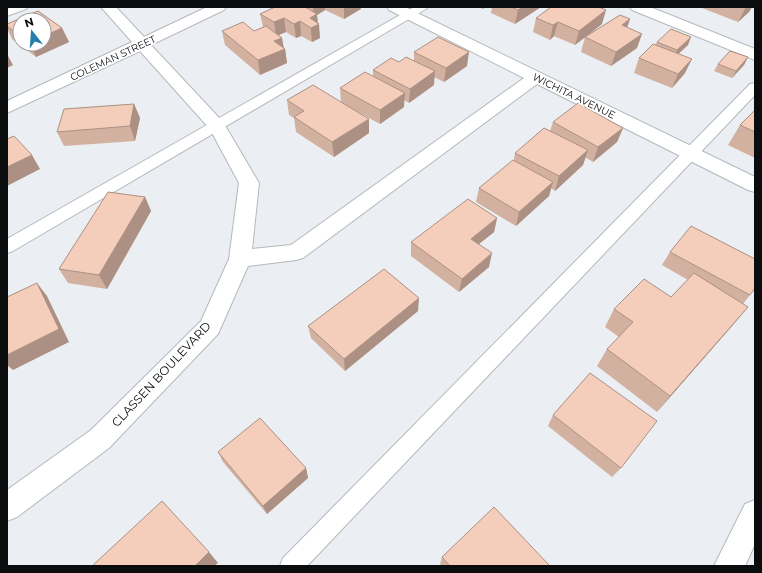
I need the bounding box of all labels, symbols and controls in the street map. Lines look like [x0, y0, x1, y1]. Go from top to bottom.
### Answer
north arrow [12, 12, 52, 52]
text: N [23, 14, 35, 30]
street label: COLEMAN STREET [68, 32, 158, 84]
street label: WICHITA AVENUE [530, 70, 618, 122]
street label: CLASSEN BOULEVARD [108, 318, 214, 430]

